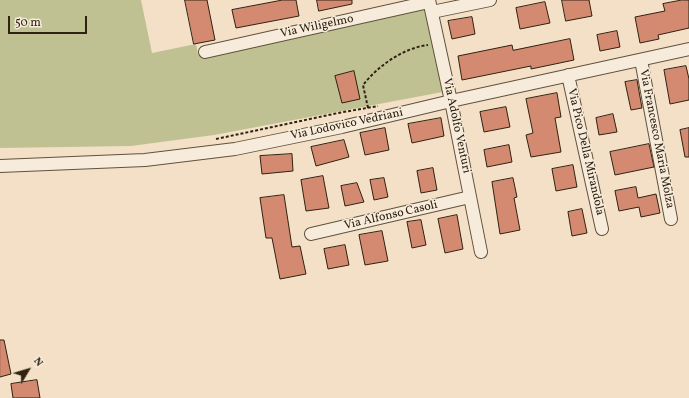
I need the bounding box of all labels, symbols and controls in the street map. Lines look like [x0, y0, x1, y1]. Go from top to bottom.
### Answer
scale bar [10, 8, 89, 34]
street label: Via Wiligelmo [279, 12, 355, 42]
text: 50 m [15, 15, 41, 31]
street label: Via Francesco Maria Molza [635, 68, 677, 210]
street label: Via Adolfo Venturi [439, 77, 473, 175]
street label: Via Pico Della Mirandola [563, 87, 607, 217]
street label: Via Lodovico Vedriani [289, 106, 405, 144]
street label: Via Alfonso Casoli [343, 198, 439, 234]
north arrow [8, 350, 48, 390]
text: N [29, 355, 46, 370]

